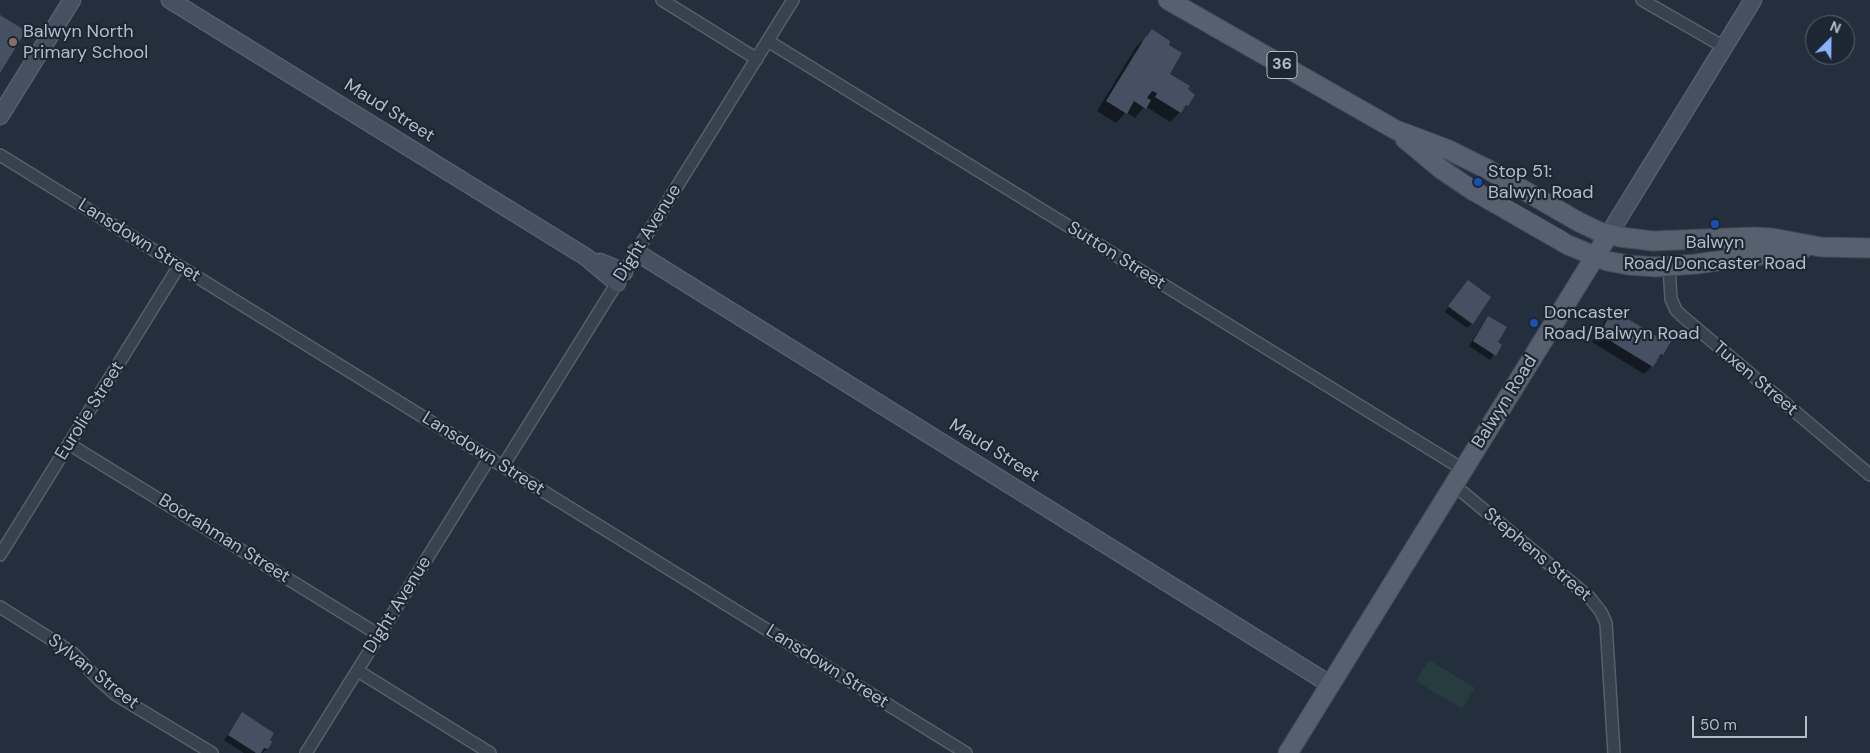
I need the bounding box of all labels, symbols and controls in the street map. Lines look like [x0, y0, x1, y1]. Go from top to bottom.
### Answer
north arrow [1805, 15, 1855, 65]
text: N [1827, 17, 1844, 37]
place label: Balwyn North Primary School [23, 21, 148, 64]
marker: Balwyn North Primary School [7, 36, 19, 48]
road number: 36 [1267, 52, 1297, 78]
street label: Maud Street [340, 75, 438, 147]
place label: Stop 51: Balwyn Road [1488, 161, 1593, 203]
marker: Stop 51: Balwyn Road [1472, 176, 1484, 188]
street label: Dight Avenue [610, 181, 686, 285]
street label: Lansdown Street [74, 195, 204, 287]
street label: Sutton Street [1063, 217, 1169, 295]
marker: Balwyn Road/Doncaster Road [1709, 218, 1721, 230]
place label: Balwyn Road/Doncaster Road [1624, 232, 1806, 274]
place label: Doncaster Road/Balwyn Road [1544, 302, 1699, 344]
marker: Doncaster Road/Balwyn Road [1528, 317, 1540, 329]
street label: Tuxen Street [1708, 337, 1802, 421]
street label: Balwyn Road [1468, 352, 1542, 452]
street label: Eurolie Street [51, 358, 129, 464]
street label: Lansdown Street [418, 408, 548, 500]
street label: Maud Street [945, 415, 1043, 487]
street label: Boorahman Street [154, 490, 294, 588]
street label: Stephens Street [1479, 504, 1595, 606]
street label: Dight Avenue [360, 553, 436, 657]
street label: Lansdown Street [762, 621, 892, 713]
street label: Sylvan Street [43, 630, 143, 714]
scale bar [1695, 706, 1810, 738]
text: 50 m [1700, 715, 1737, 735]

